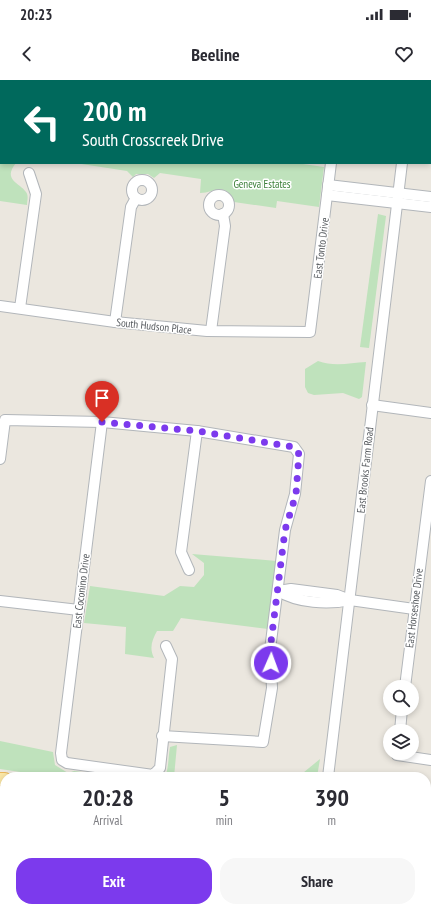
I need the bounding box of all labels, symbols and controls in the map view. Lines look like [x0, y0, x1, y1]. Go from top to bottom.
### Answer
text: 20:23 [20, 5, 52, 24]
icon: back [16, 43, 38, 65]
text: Beeline [191, 43, 240, 66]
icon: heart [393, 43, 415, 65]
text: 200 m [82, 92, 146, 129]
icon: left [16, 96, 68, 148]
text: South Crosscreek Drive [82, 128, 224, 151]
park label: Geneva Estates [233, 177, 291, 191]
street label: East Tonto Drive [310, 216, 332, 279]
street label: South Hudson Place [116, 315, 193, 337]
pin [85, 381, 119, 422]
icon: arrive [91, 387, 113, 409]
street label: East Brooks Farm Road [354, 426, 377, 514]
street label: East Coconino Drive [69, 552, 93, 629]
street label: East Horseshoe Drive [402, 567, 426, 649]
position arrow [250, 642, 292, 684]
map controls [383, 680, 419, 760]
button: search [383, 680, 419, 716]
button: layers [383, 724, 419, 760]
text: 20:28 [82, 782, 134, 813]
text: 5 [218, 782, 230, 813]
text: 390 [315, 782, 349, 813]
text: Arrival [93, 812, 123, 829]
text: min [216, 812, 233, 829]
text: m [328, 812, 336, 829]
button: Exit [16, 858, 212, 904]
button: Share [220, 858, 415, 904]

